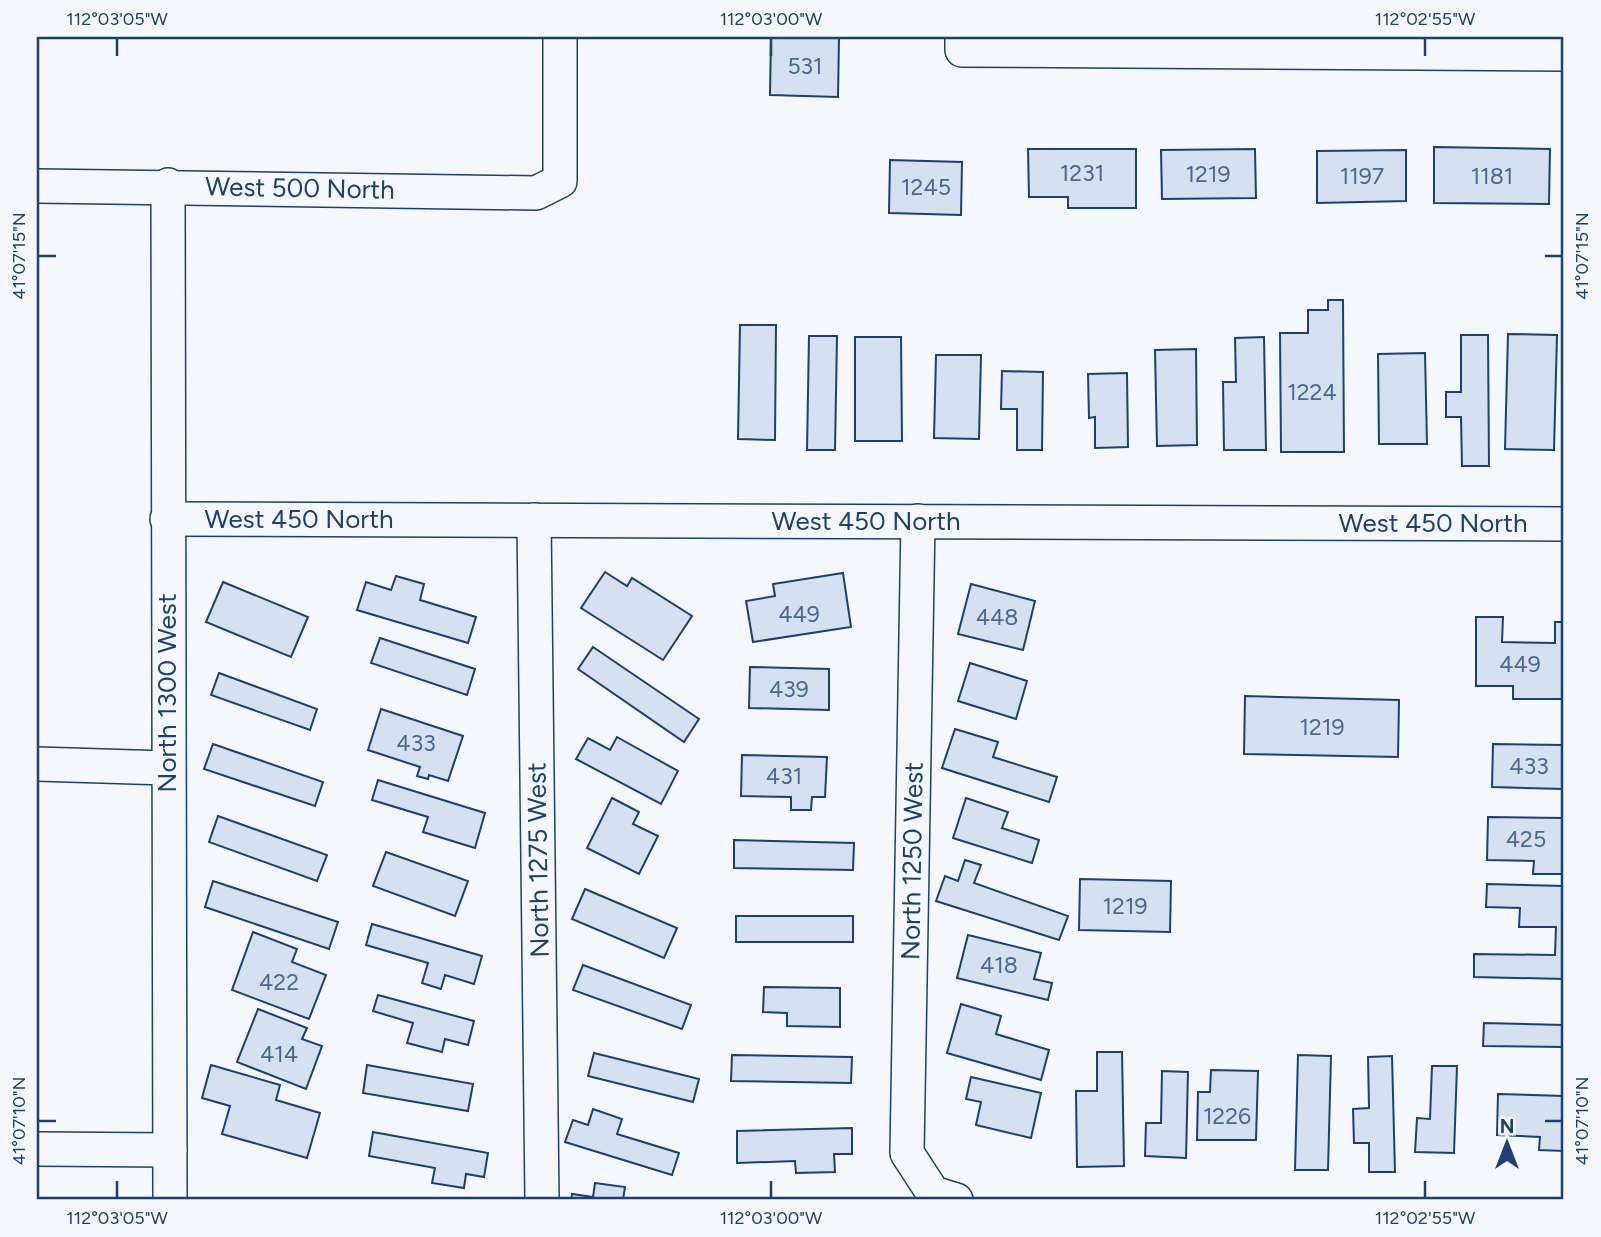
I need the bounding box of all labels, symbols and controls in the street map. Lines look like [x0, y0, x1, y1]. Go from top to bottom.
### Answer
text: 112°03'05"W [66, 8, 168, 30]
text: 112°03'00"W [720, 8, 823, 30]
text: 112°02'55"W [1375, 8, 1476, 30]
house number: 531 [787, 52, 823, 80]
house number: 1231 [1060, 159, 1104, 187]
house number: 1219 [1186, 160, 1230, 188]
house number: 1197 [1340, 162, 1384, 190]
house number: 1181 [1471, 162, 1513, 190]
street label: West 500 North [205, 170, 395, 206]
house number: 1245 [901, 173, 951, 201]
text: 41°07'15"N [8, 212, 30, 300]
text: 41°07'15"N [1571, 212, 1593, 300]
house number: 1224 [1287, 378, 1337, 406]
street label: West 450 North [205, 503, 393, 535]
street label: West 450 North [772, 505, 960, 537]
street label: West 450 North [1339, 507, 1527, 539]
street label: North 1300 West [151, 593, 183, 793]
house number: 449 [778, 600, 820, 628]
house number: 448 [976, 603, 1018, 631]
house number: 449 [1499, 650, 1541, 678]
house number: 439 [769, 675, 809, 703]
house number: 1219 [1300, 713, 1344, 741]
house number: 433 [396, 729, 436, 757]
house number: 433 [1509, 752, 1549, 780]
street label: North 1275 West [520, 762, 556, 958]
house number: 431 [766, 762, 802, 790]
street label: North 1250 West [894, 762, 930, 960]
house number: 425 [1506, 825, 1546, 853]
house number: 1219 [1103, 892, 1147, 920]
house number: 418 [980, 951, 1018, 979]
house number: 422 [259, 968, 299, 996]
house number: 414 [260, 1040, 298, 1068]
text: 41°07'10"N [8, 1077, 30, 1165]
text: 41°07'10"N [1571, 1077, 1593, 1165]
house number: 1226 [1203, 1102, 1251, 1130]
north arrow [1472, 1108, 1542, 1178]
text: N [1500, 1115, 1514, 1138]
text: 112°03'05"W [66, 1207, 168, 1229]
text: 112°03'00"W [720, 1207, 823, 1229]
text: 112°02'55"W [1375, 1207, 1476, 1229]

